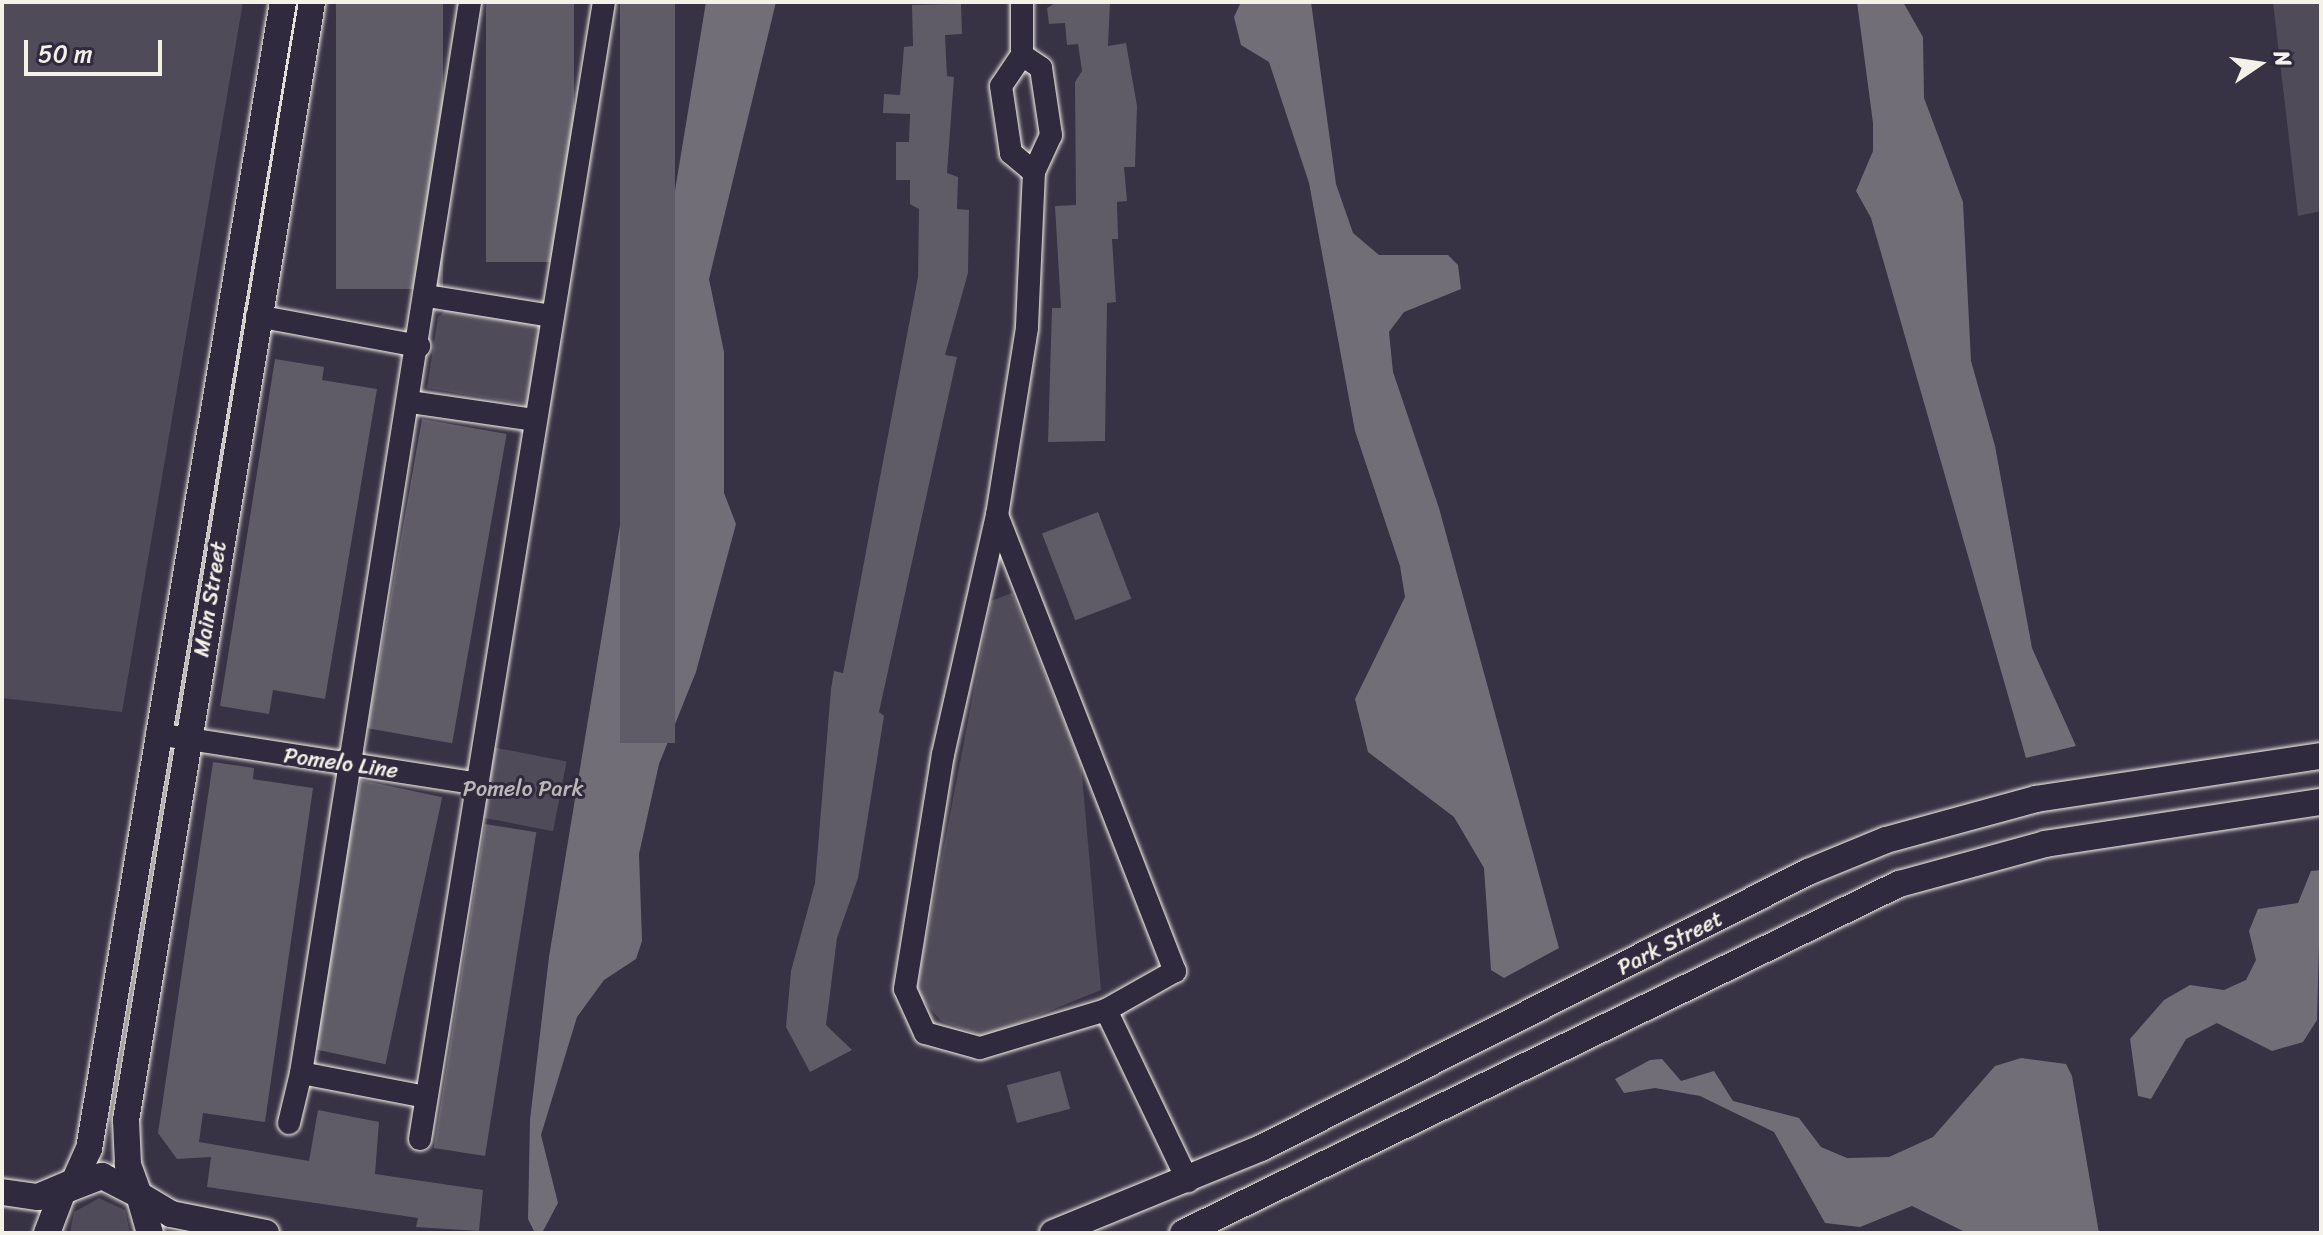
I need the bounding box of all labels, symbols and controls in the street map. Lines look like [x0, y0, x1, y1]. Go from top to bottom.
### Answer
scale bar [28, 24, 166, 74]
north arrow [2219, 24, 2299, 104]
text: 50 m [38, 33, 93, 75]
text: N [2262, 47, 2304, 70]
street label: Main Street [188, 539, 232, 659]
street label: Pomelo Line [282, 742, 400, 784]
park label: Pomelo Park [463, 776, 583, 802]
street label: Park Street [1613, 905, 1727, 981]

